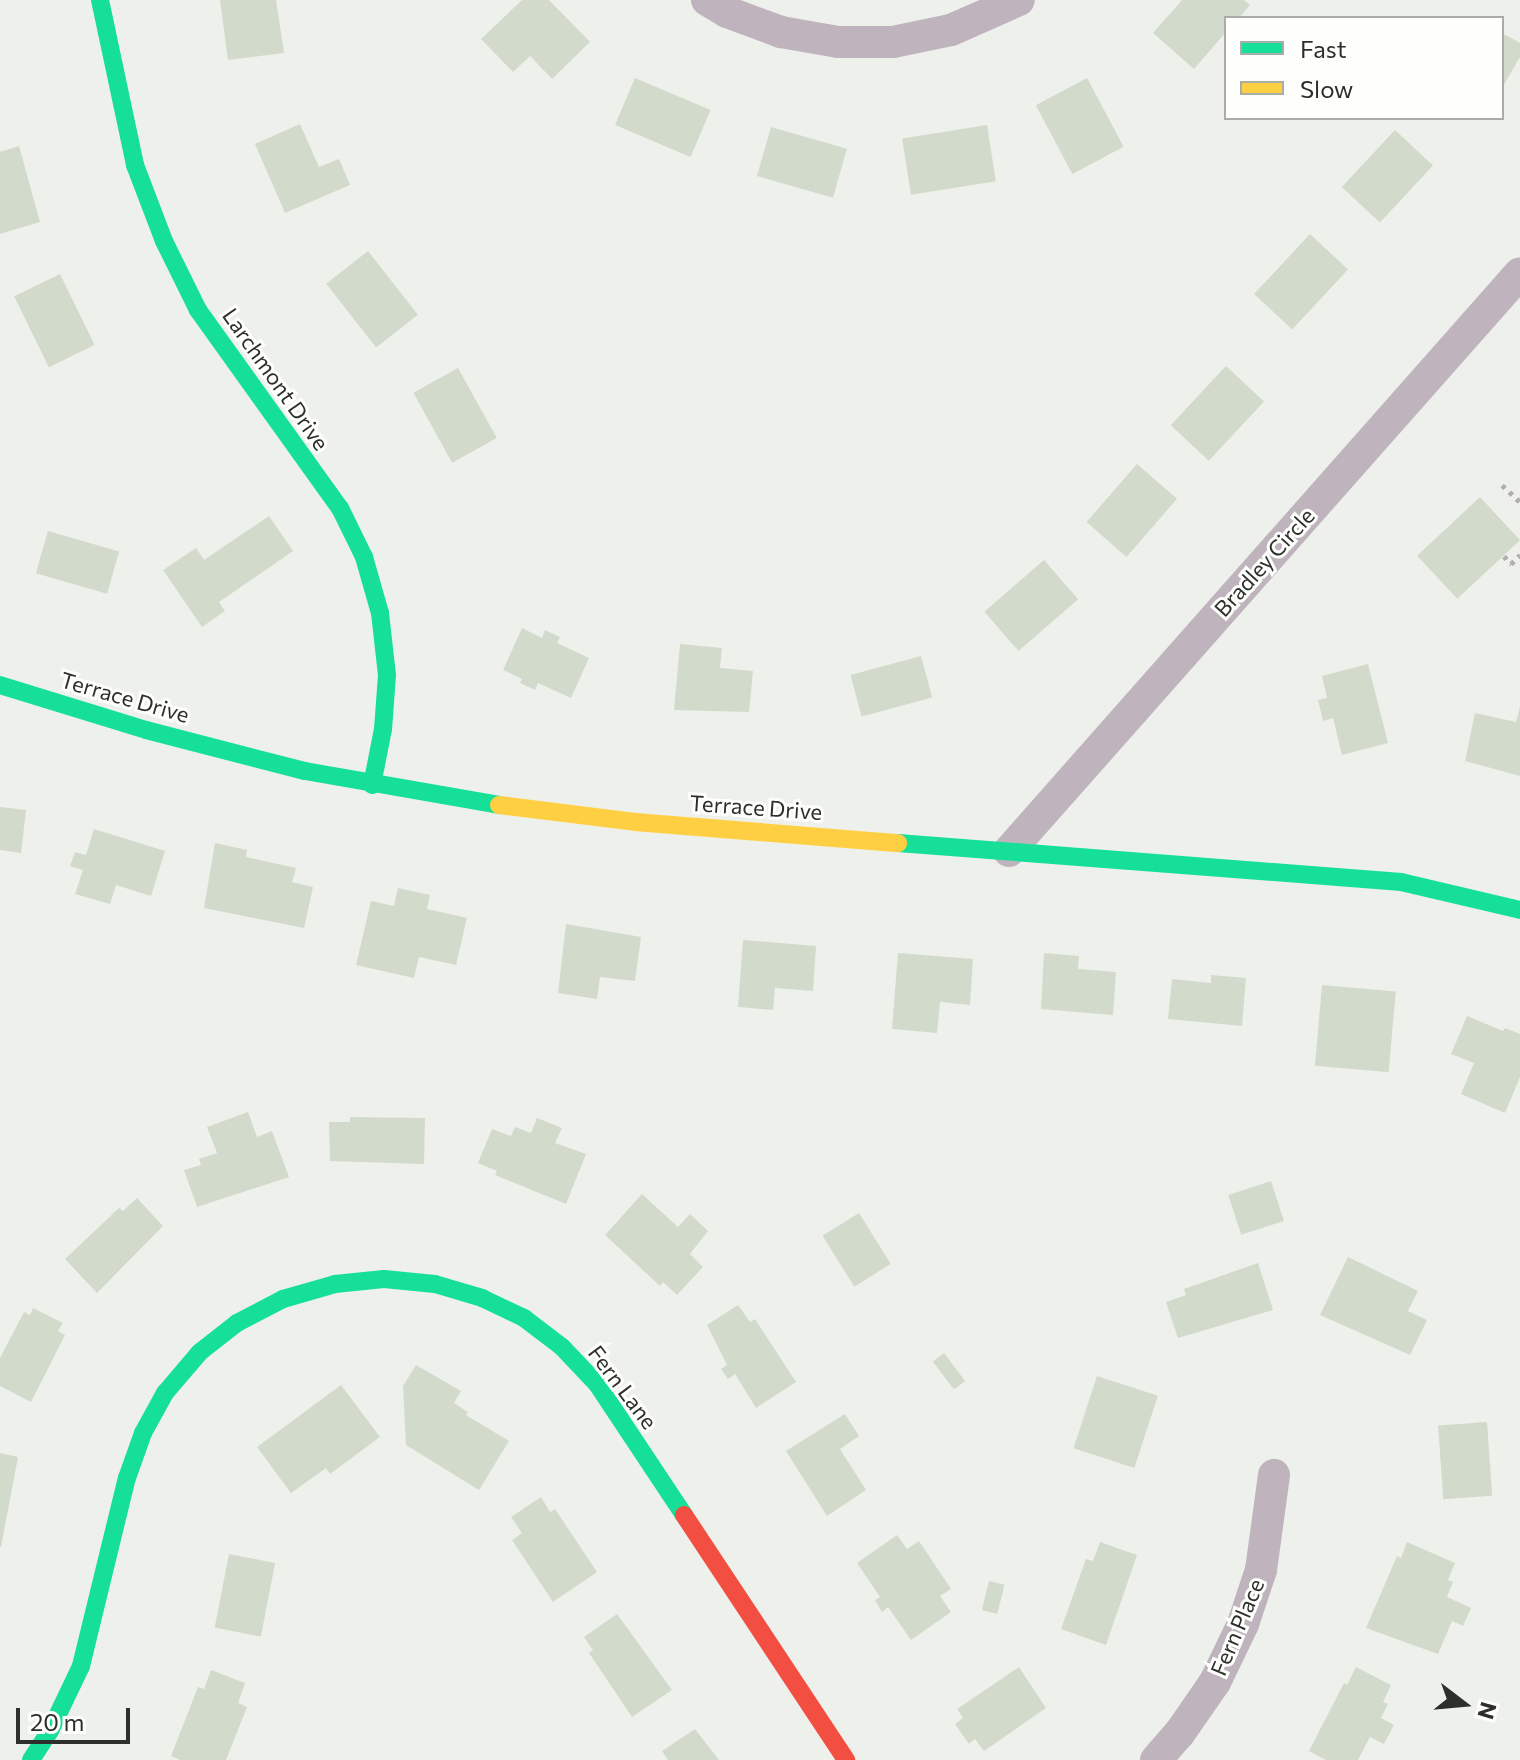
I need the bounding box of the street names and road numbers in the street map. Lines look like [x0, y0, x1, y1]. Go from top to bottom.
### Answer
street label: Larchmont Drive [217, 303, 335, 455]
street label: Bradley Circle [1208, 502, 1320, 622]
street label: Terrace Drive [58, 666, 192, 728]
street label: Terrace Drive [689, 789, 823, 825]
street label: Fern Lane [583, 1340, 663, 1434]
street label: Fern Place [1205, 1575, 1269, 1679]

